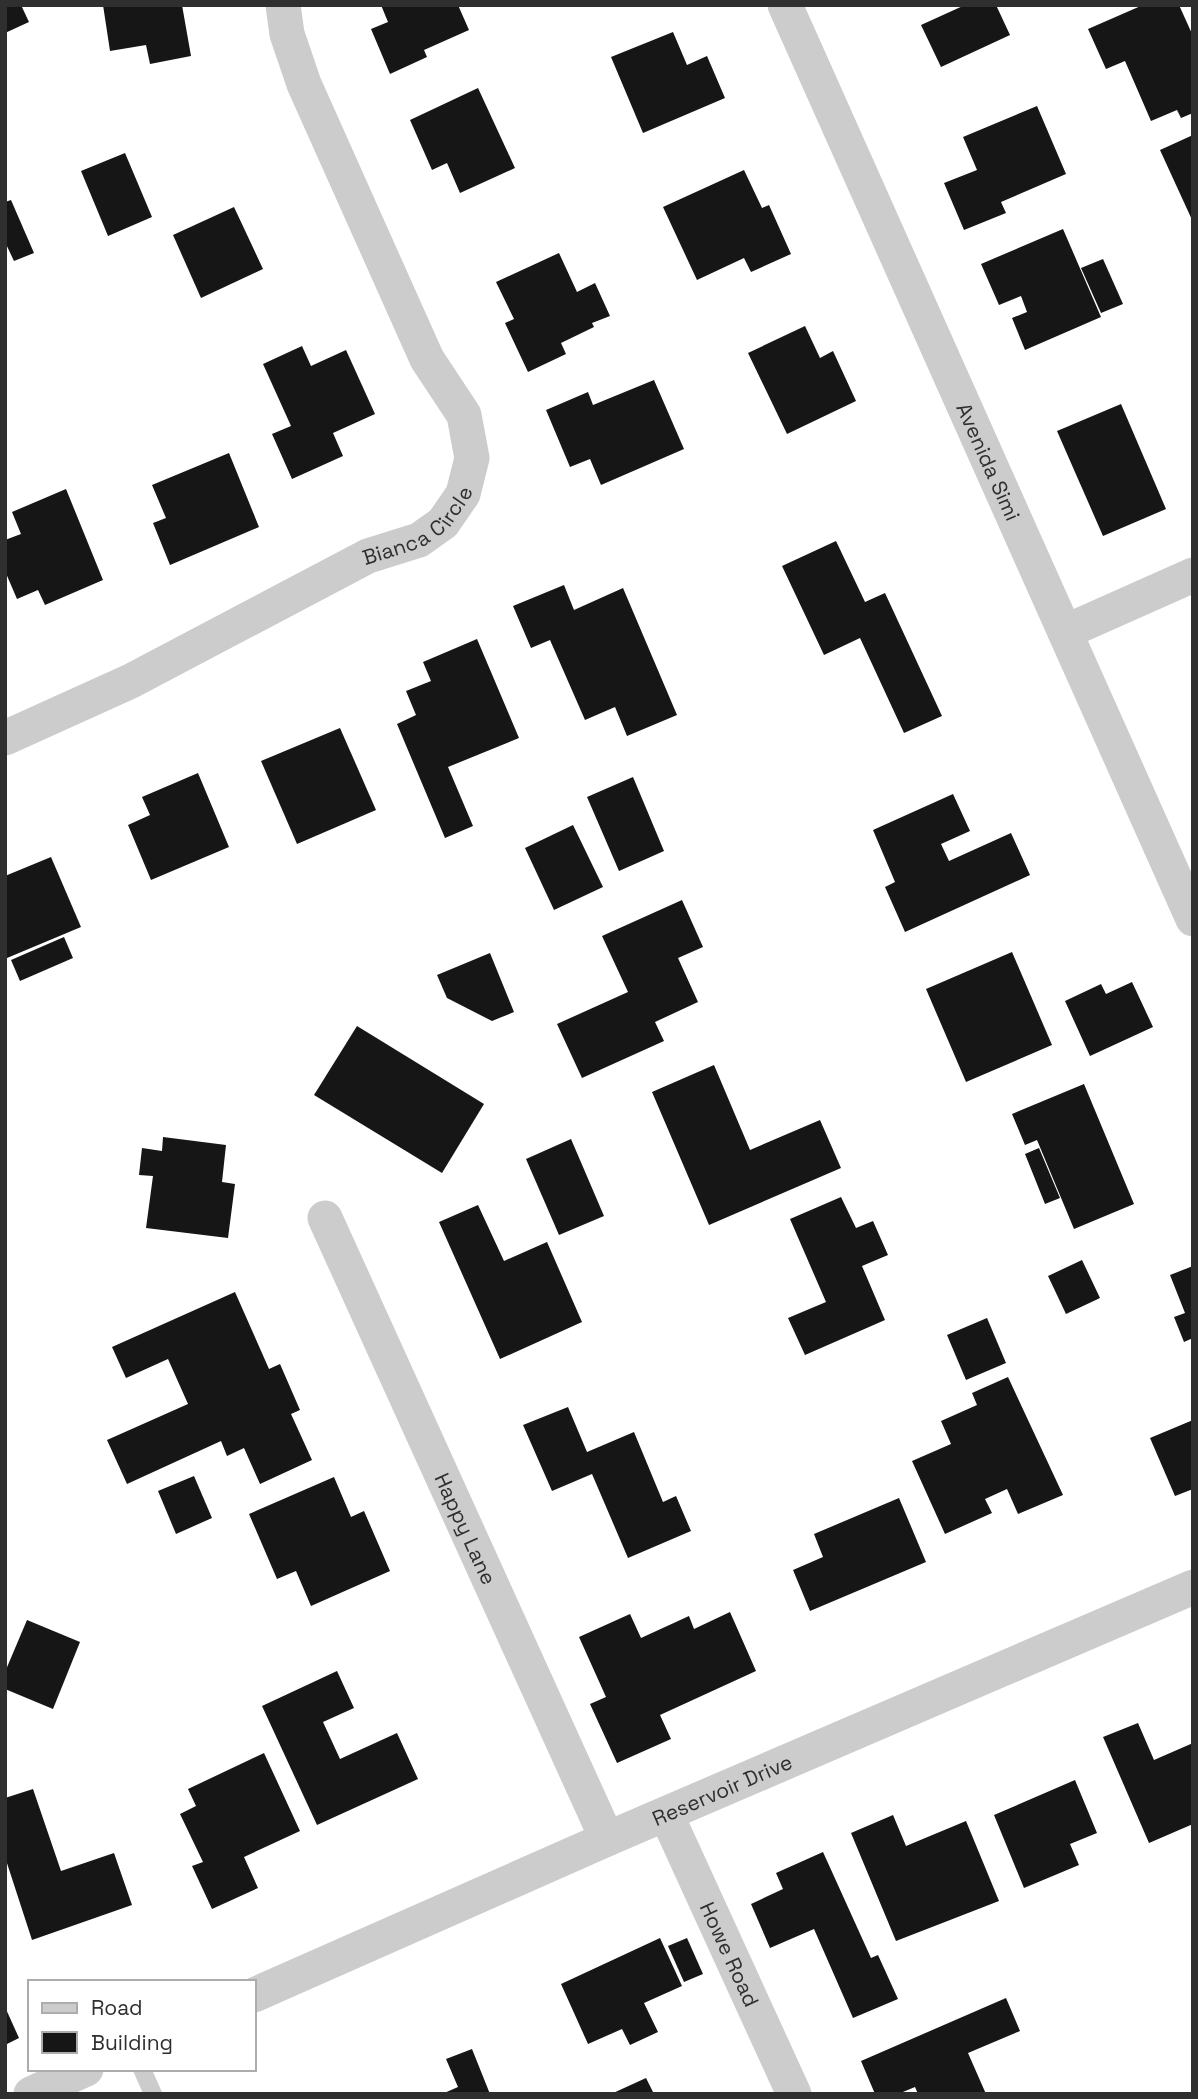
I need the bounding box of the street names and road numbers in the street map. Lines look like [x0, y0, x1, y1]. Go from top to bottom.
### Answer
street label: Avenida Simi [951, 398, 1027, 525]
street label: Bianca Circle [359, 484, 478, 571]
street label: Happy Lane [429, 1468, 503, 1589]
street label: Reservoir Drive [648, 1748, 796, 1832]
street label: Howe Road [694, 1897, 766, 2011]

